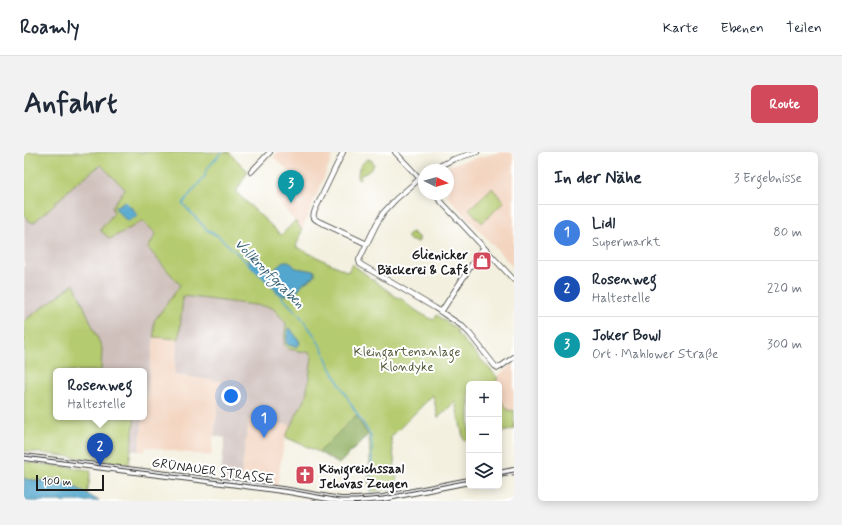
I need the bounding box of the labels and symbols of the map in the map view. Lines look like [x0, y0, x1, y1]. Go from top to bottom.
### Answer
north arrow [418, 164, 454, 200]
pin: 3 [278, 170, 304, 203]
water label: Vollkropfgraben [229, 235, 308, 314]
place label: Glienicker Bäckerei & Café [377, 247, 469, 279]
shop icon: Glienicker Bäckerei & Café [471, 250, 493, 272]
park label: Kleingartenanlage Klondyke [354, 344, 461, 376]
your location [221, 386, 241, 406]
pin: 1 [251, 405, 277, 438]
pin: 2 [87, 433, 113, 466]
street label: GRÜNAUER STRASSE [150, 454, 275, 488]
place label: Königreichssaal Jehovas Zeugen [319, 461, 408, 494]
church icon: Königreichssaal Jehovas Zeugen [294, 464, 316, 486]
scale bar [36, 473, 104, 492]

